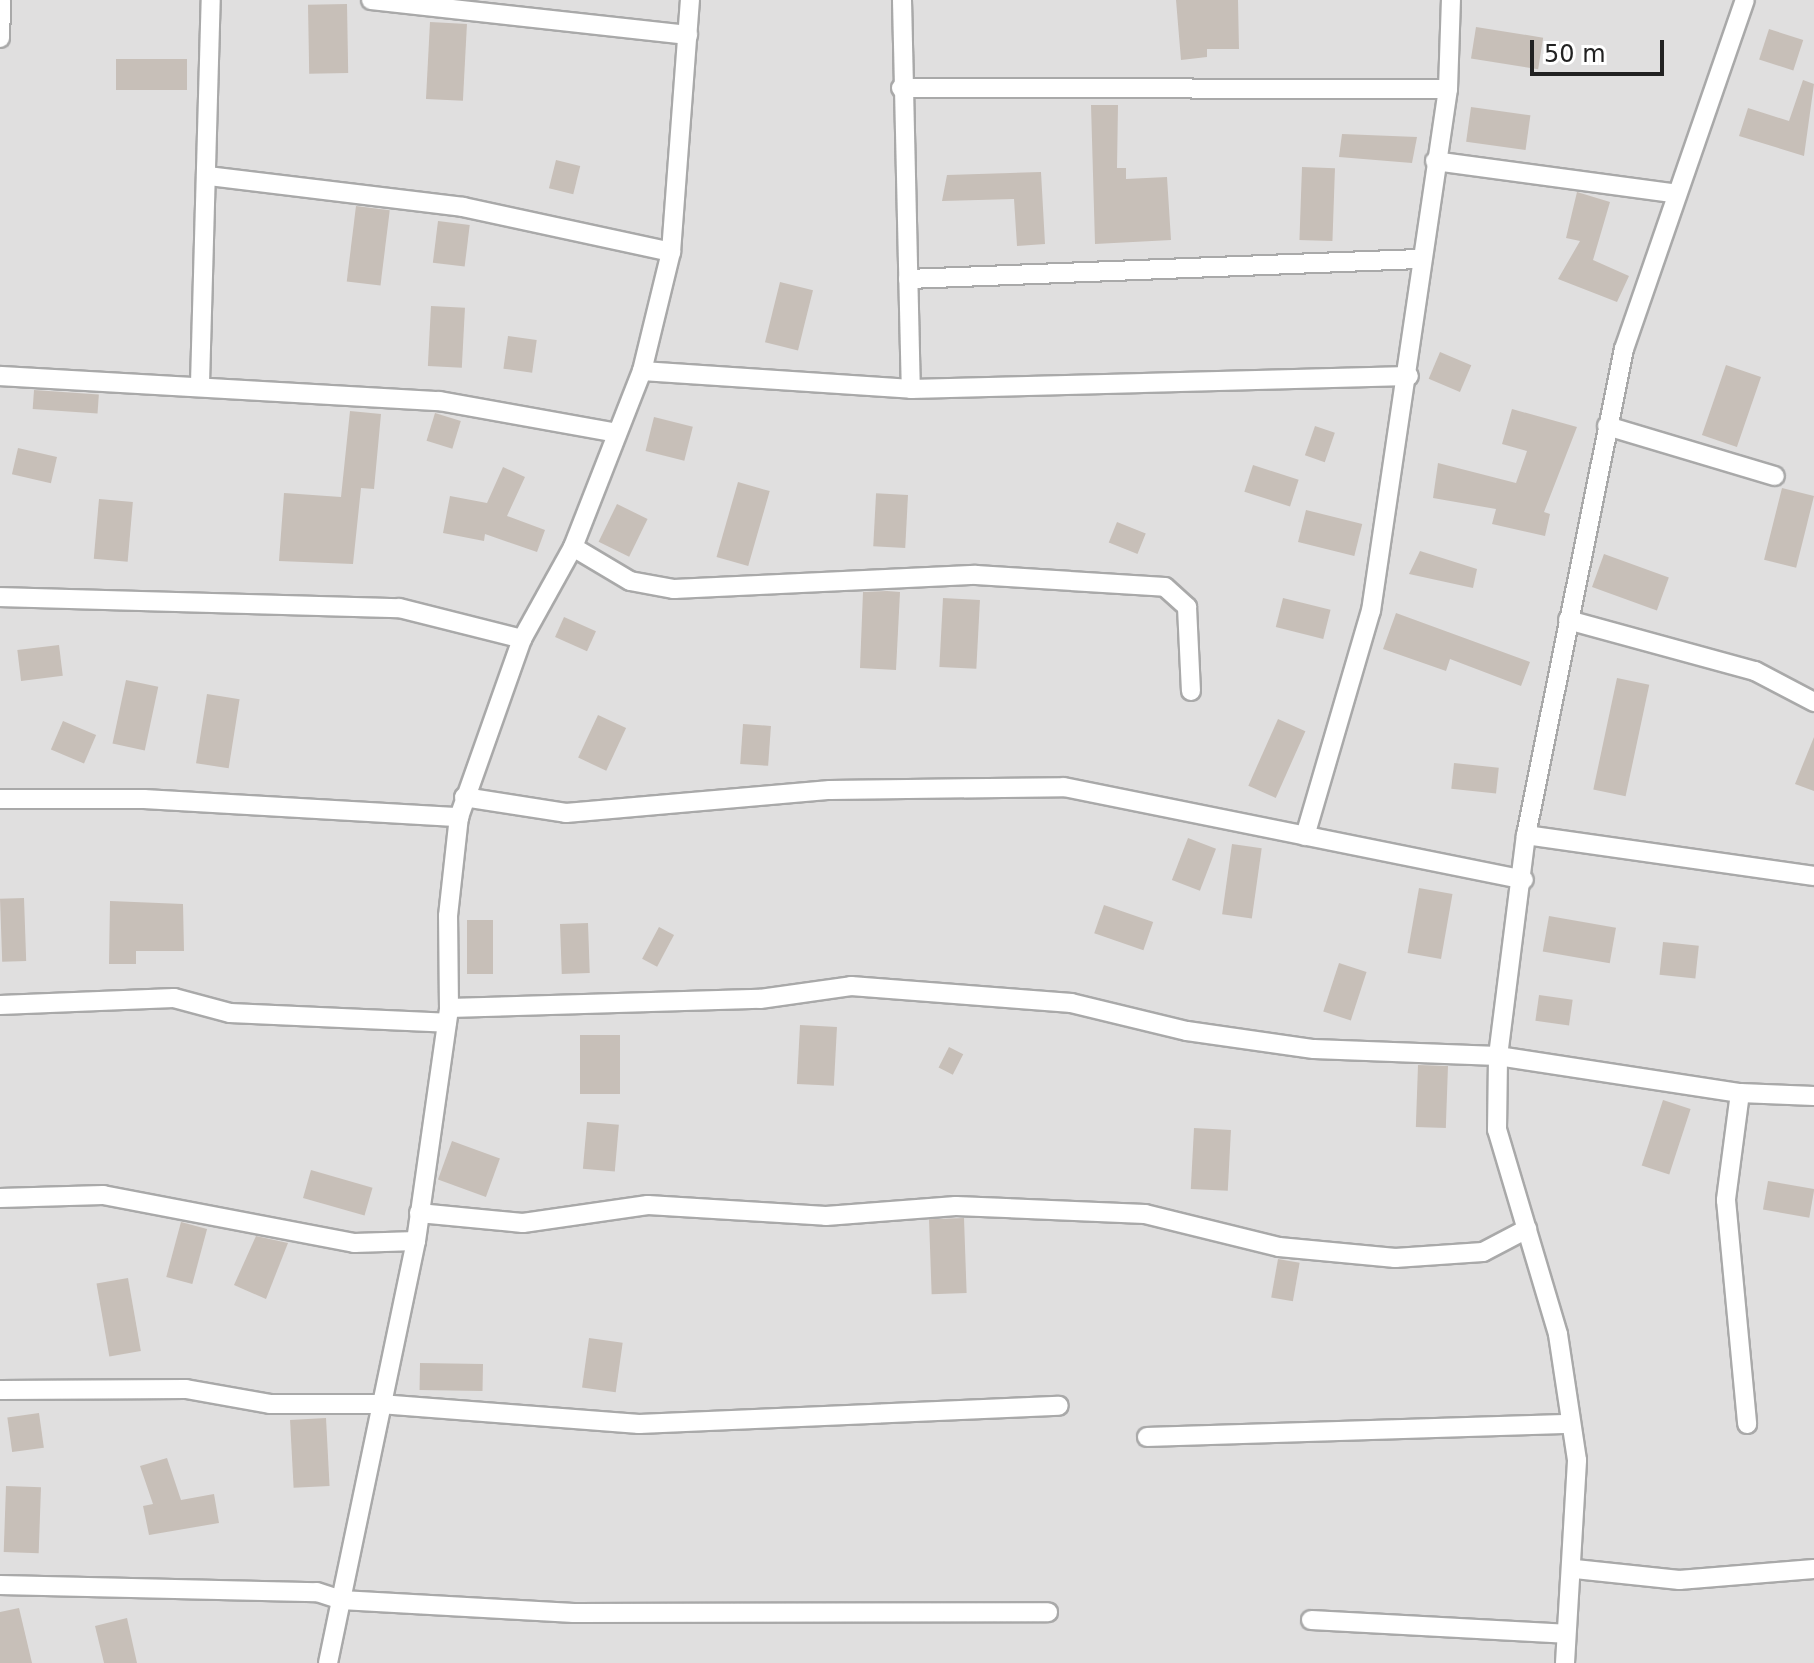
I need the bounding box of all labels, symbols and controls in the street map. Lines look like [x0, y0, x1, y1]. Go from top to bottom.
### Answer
scale bar [1534, 24, 1668, 74]
text: 50 m [1544, 40, 1606, 68]

